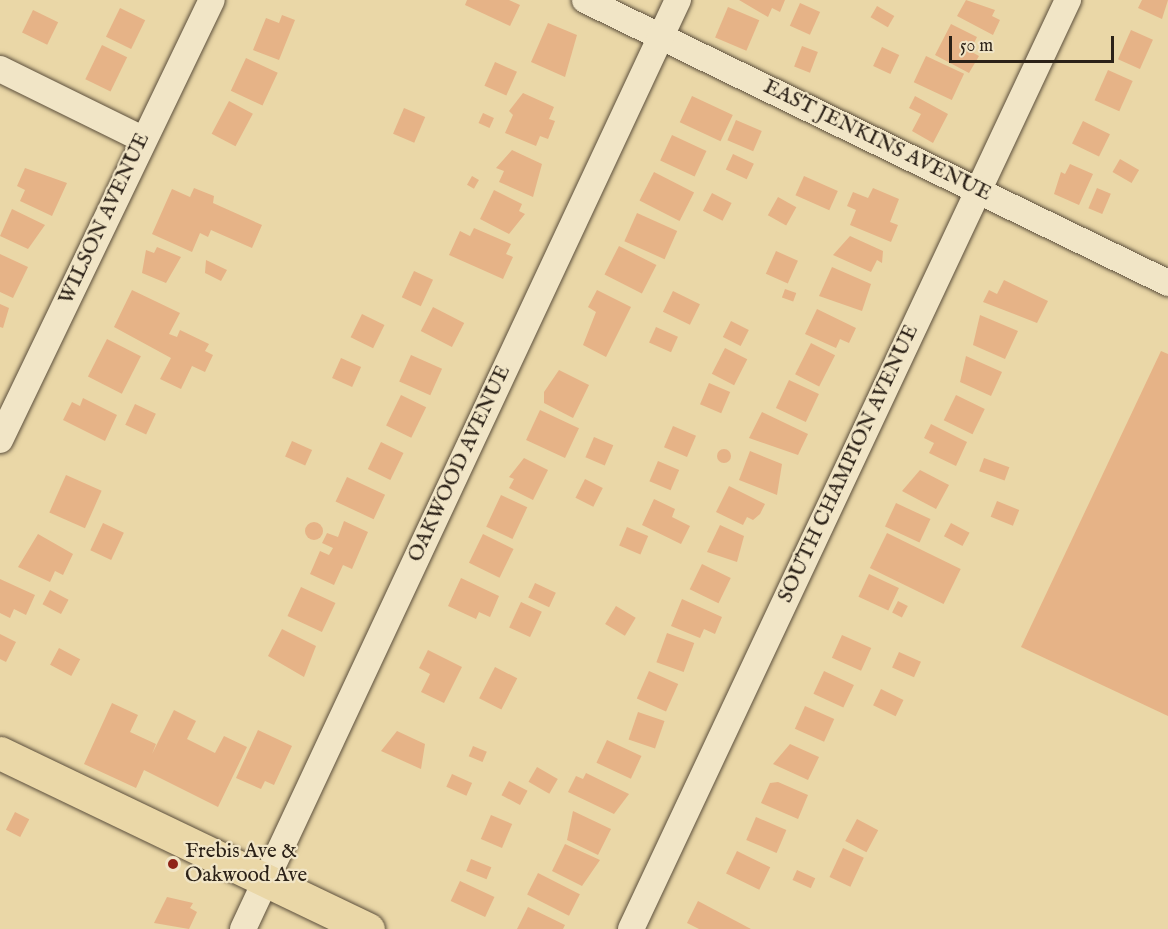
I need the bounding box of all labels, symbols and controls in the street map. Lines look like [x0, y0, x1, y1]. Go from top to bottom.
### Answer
scale bar [952, 24, 1117, 62]
text: 50 m [960, 35, 993, 58]
street label: EAST JENKINS AVENUE [759, 75, 995, 207]
street label: WILSON AVENUE [54, 129, 156, 309]
street label: SOUTH CHAMPION AVENUE [773, 321, 925, 607]
street label: OAKWOOD AVENUE [403, 362, 517, 566]
place label: Frebis Ave & Oakwood Ave [185, 839, 307, 889]
marker: Frebis Ave & Oakwood Ave [166, 857, 180, 871]

